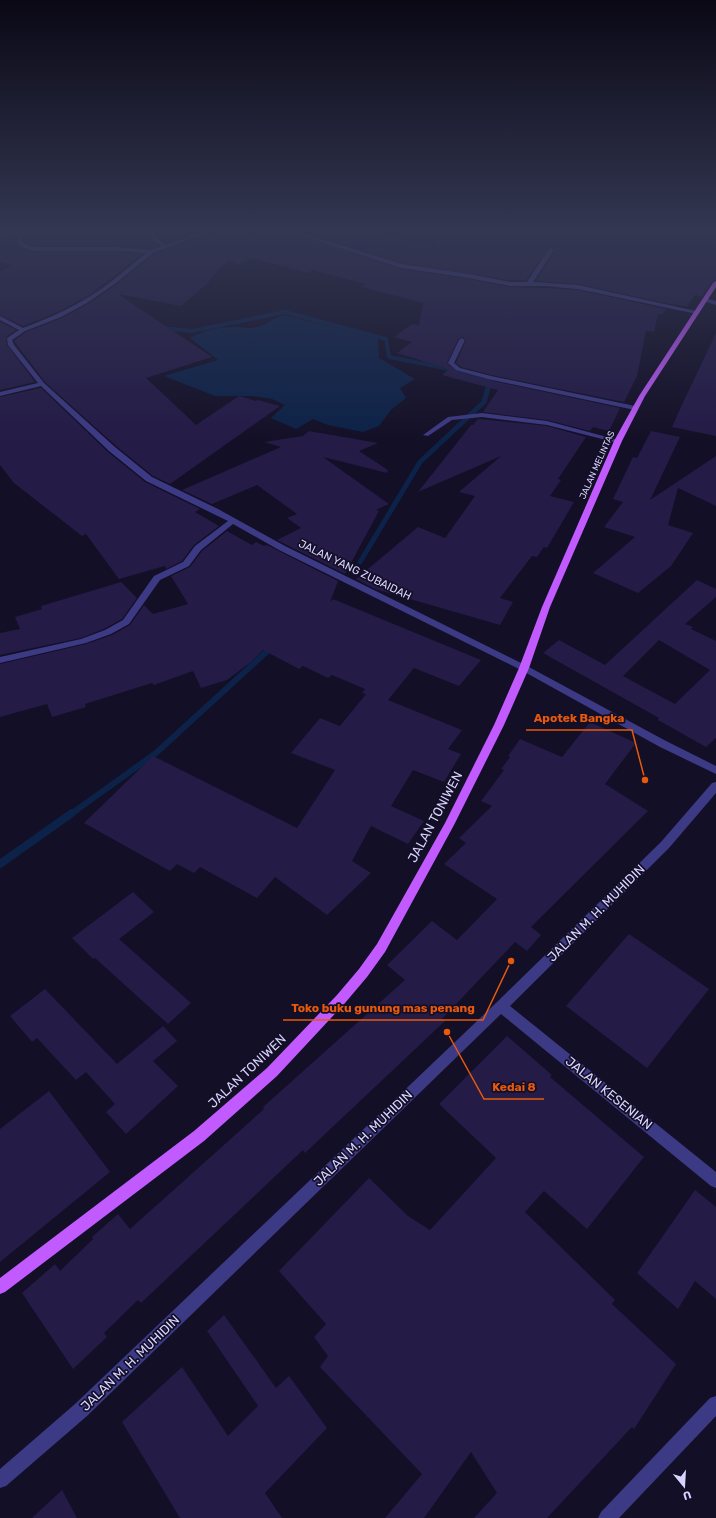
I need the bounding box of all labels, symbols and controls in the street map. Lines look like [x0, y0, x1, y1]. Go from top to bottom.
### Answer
street label: JALAN MELINTAS [577, 429, 617, 501]
street label: JALAN YANG ZUBAIDAH [296, 537, 414, 603]
callout: Apotek Bangka [526, 706, 632, 730]
text: Apotek Bangka [534, 711, 624, 725]
street label: JALAN TONIWEN [405, 769, 465, 865]
street label: JALAN M. H. MUHIDIN [544, 861, 648, 965]
callout: Toko buku gunung mas penang [283, 996, 483, 1020]
text: Toko buku gunung mas penang [291, 1001, 475, 1015]
street label: JALAN TONIWEN [205, 1031, 289, 1111]
street label: JALAN KESENIAN [563, 1053, 655, 1133]
callout: Kedai 8 [484, 1075, 544, 1099]
text: Kedai 8 [492, 1080, 536, 1094]
street label: JALAN M. H. MUHIDIN [311, 1087, 415, 1189]
street label: JALAN M. H. MUHIDIN [78, 1312, 182, 1414]
north arrow [664, 1466, 704, 1506]
text: U [681, 1488, 693, 1502]

